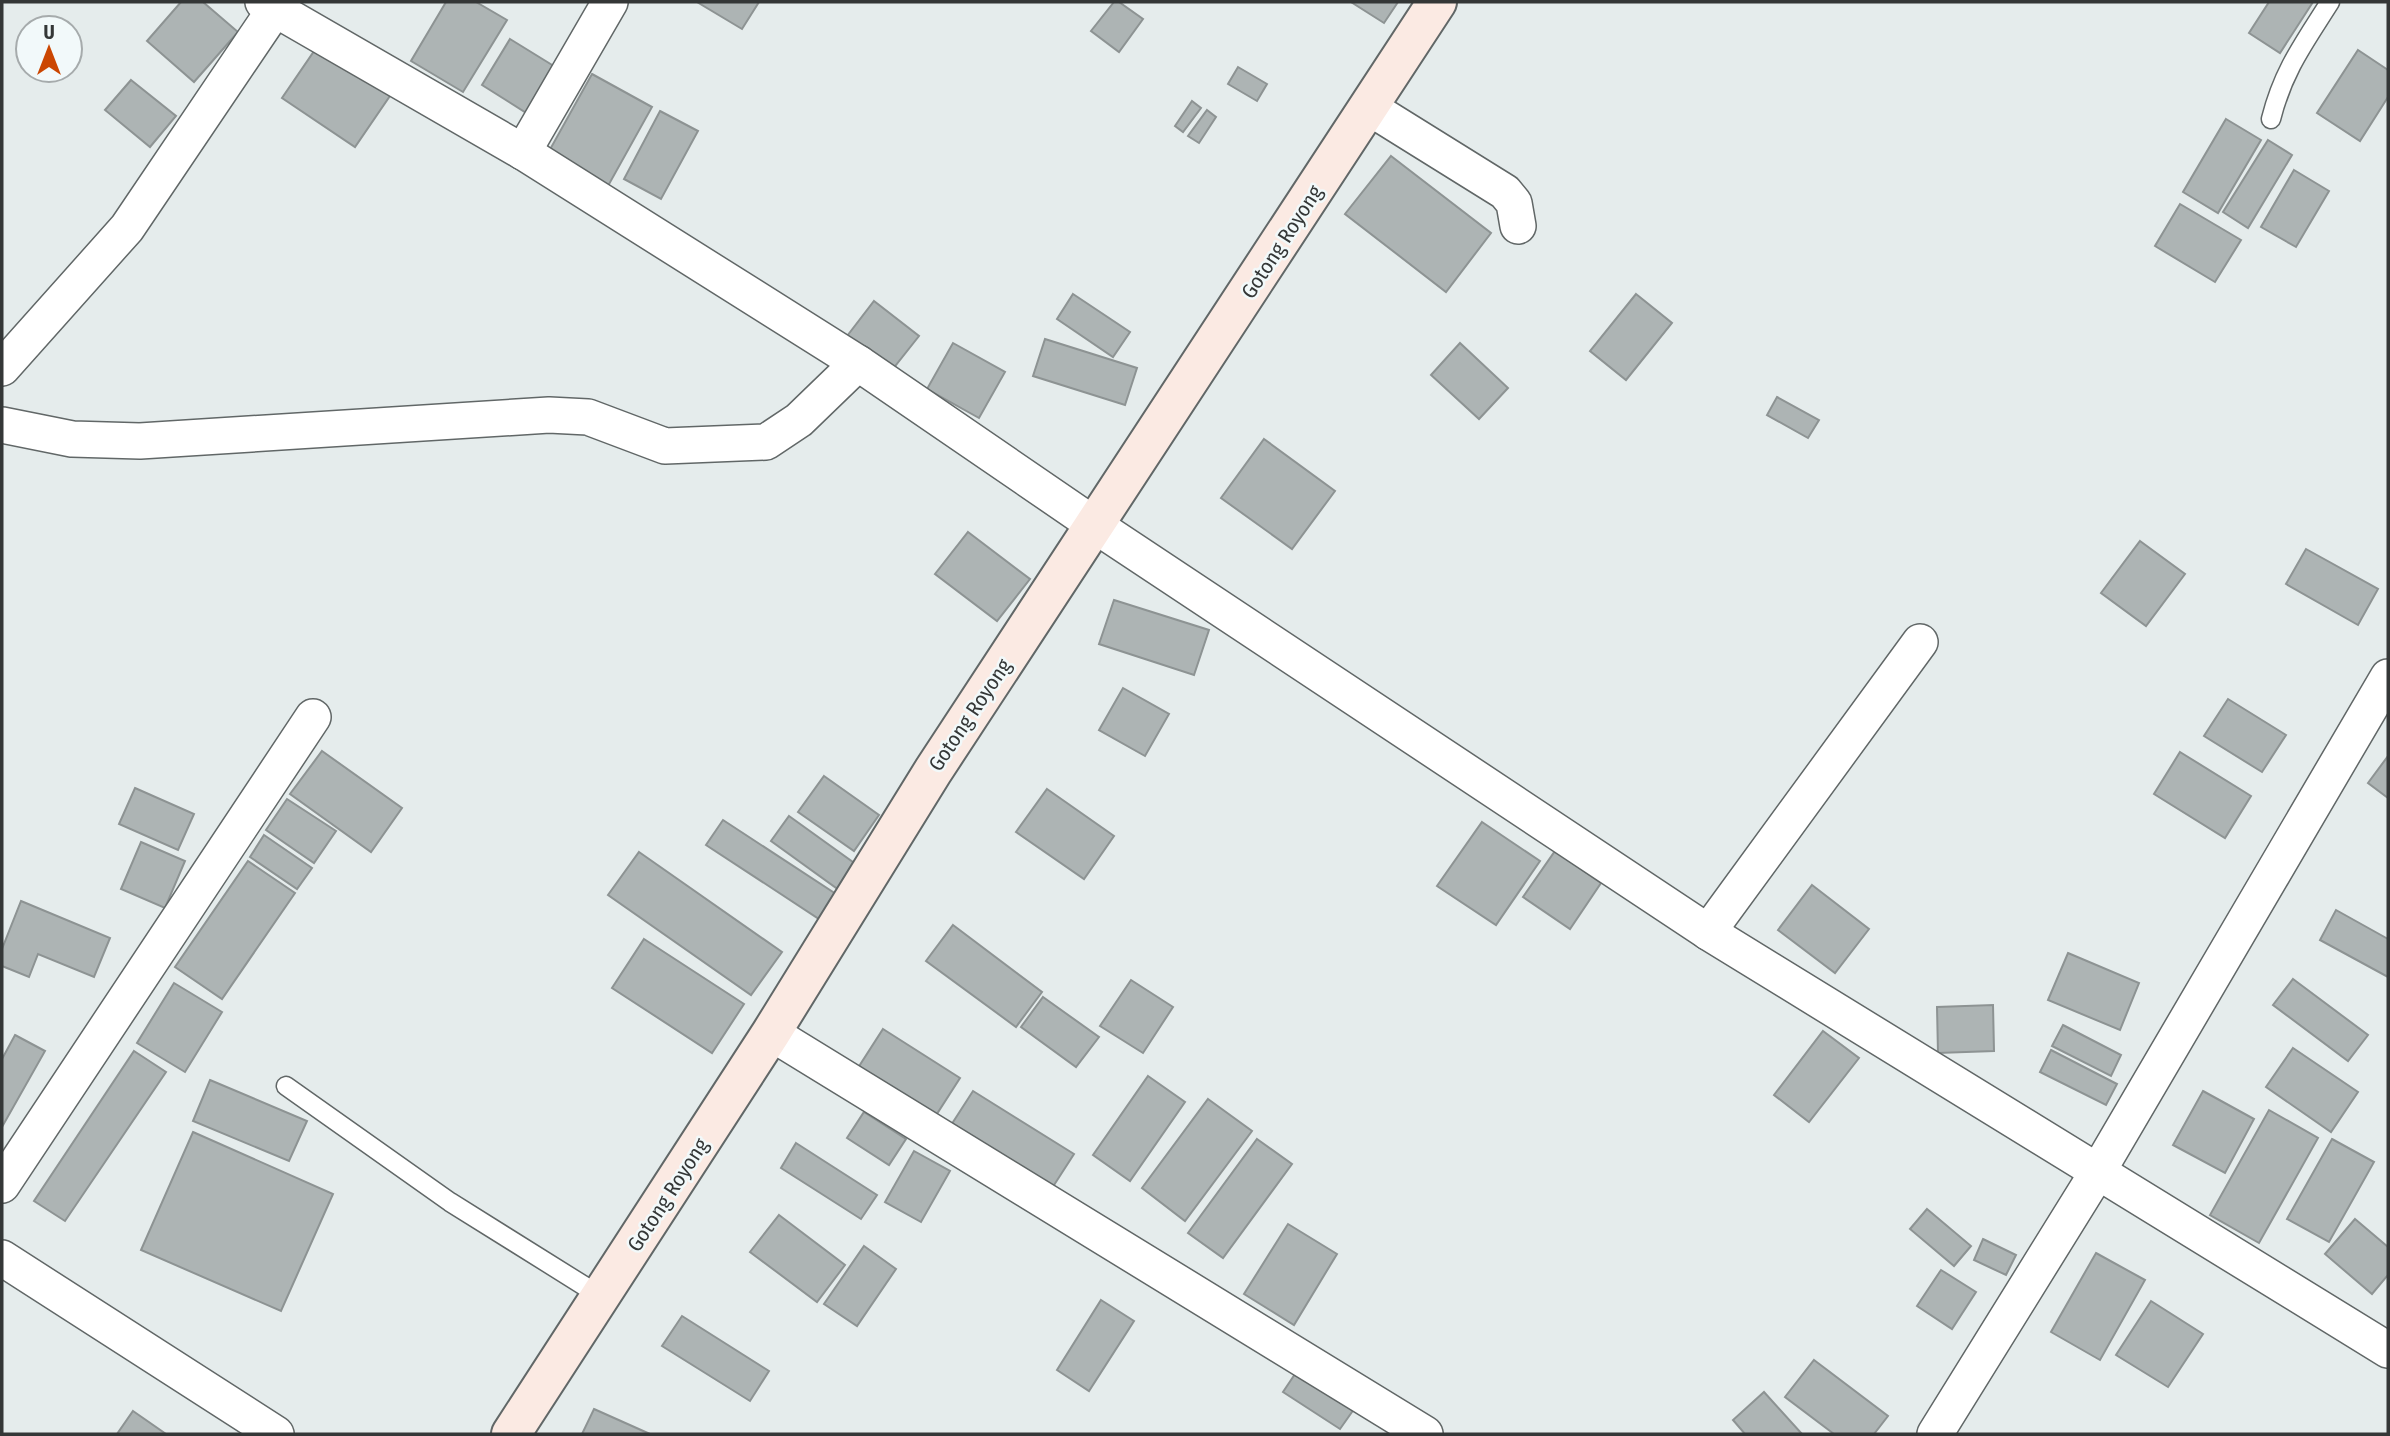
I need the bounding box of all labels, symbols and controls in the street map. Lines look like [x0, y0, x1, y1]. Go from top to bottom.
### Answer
north arrow [14, 14, 84, 84]
text: U [43, 21, 55, 44]
street label: Gotong Royong [1236, 180, 1328, 304]
street label: Gotong Royong [923, 654, 1017, 776]
street label: Gotong Royong [622, 1133, 714, 1257]

